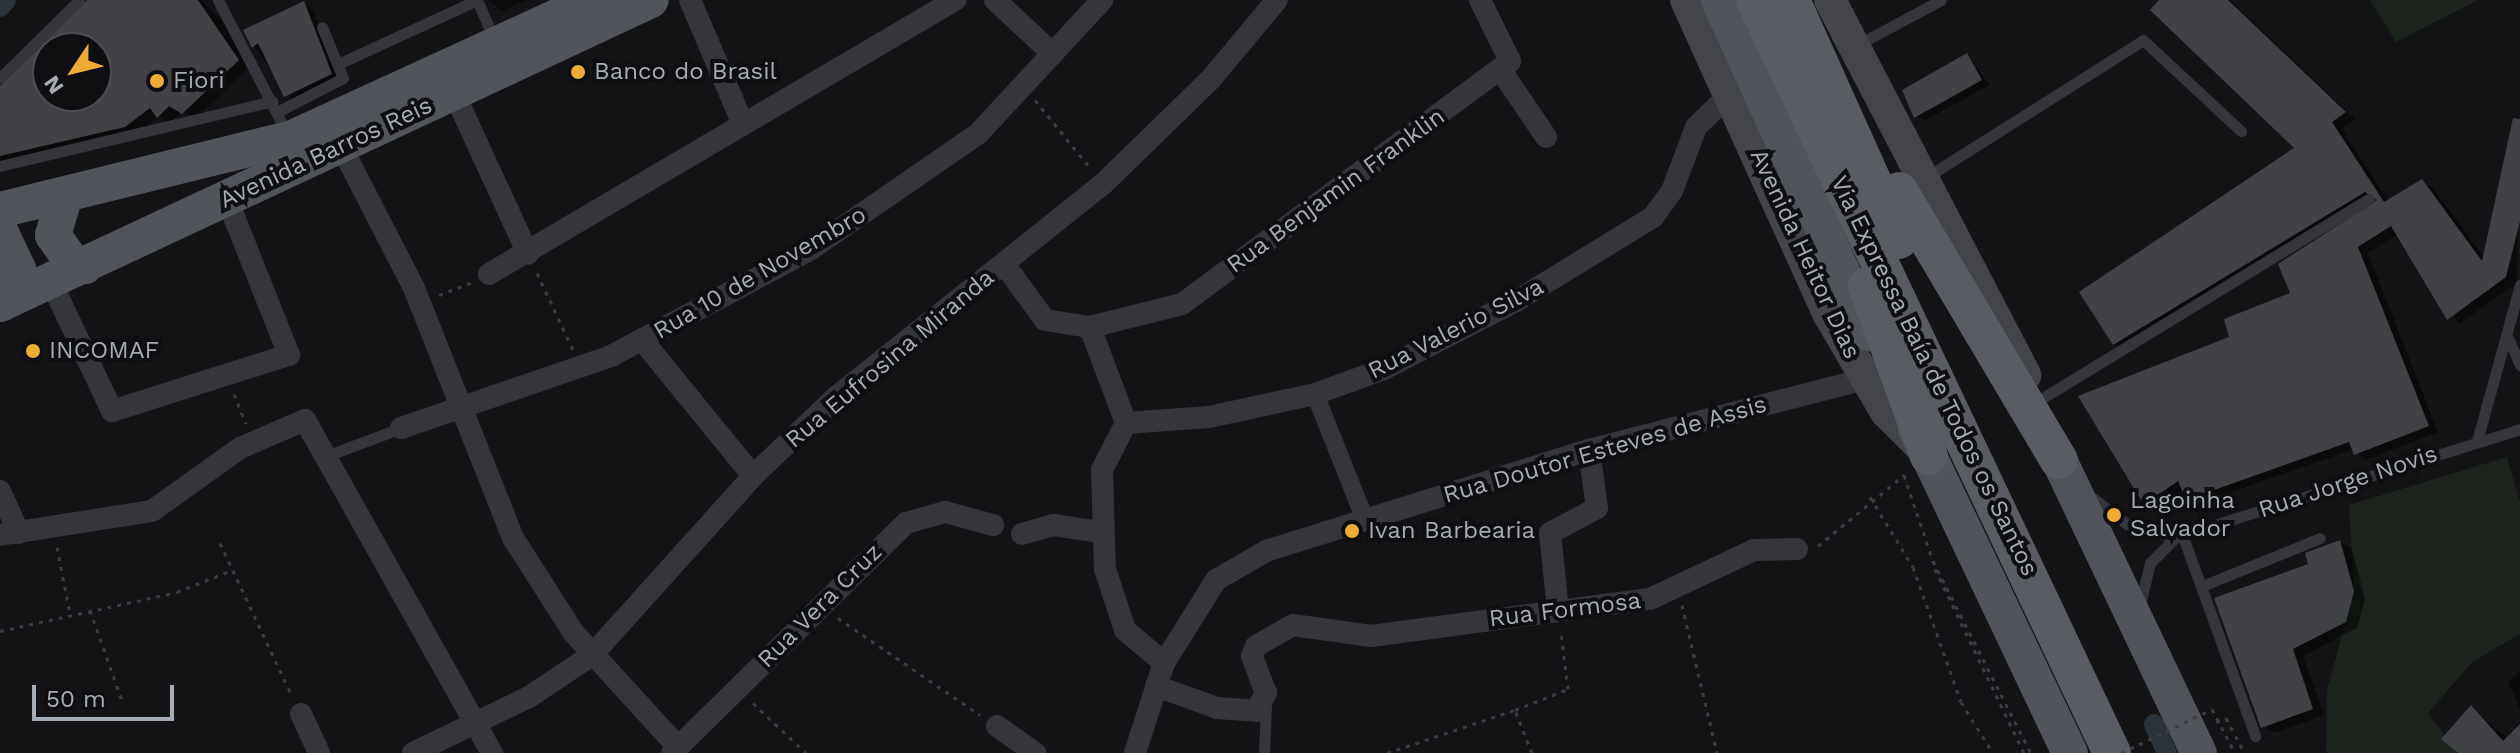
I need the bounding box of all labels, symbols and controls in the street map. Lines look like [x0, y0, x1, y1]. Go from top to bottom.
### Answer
north arrow [32, 32, 112, 112]
place label: Banco do Brasil [594, 58, 777, 86]
marker: Banco do Brasil [569, 63, 587, 81]
place label: Fiori [173, 67, 225, 95]
text: N [39, 71, 68, 99]
marker: Fiori [148, 72, 166, 90]
street label: Avenida Barros Reis [215, 91, 437, 215]
street label: Rua Benjamin Franklin [1221, 102, 1451, 280]
street label: Avenida Heitor Dias [1743, 144, 1867, 364]
street label: Via Expressa Baía de Todos os Santos [1824, 170, 2044, 582]
street label: Rua 10 de Novembro [648, 200, 872, 346]
street label: Rua Eufrosina Miranda [779, 263, 1001, 455]
street label: Rua Valerio Silva [1363, 272, 1549, 386]
place label: INCOMAF [49, 337, 159, 365]
marker: INCOMAF [24, 342, 42, 360]
street label: Rua Doutor Esteves de Assis [1439, 390, 1771, 510]
street label: Rua Jorge Novis [2254, 439, 2442, 525]
place label: Lagoinha Salvador [2130, 487, 2235, 543]
marker: Lagoinha Salvador [2105, 506, 2123, 524]
place label: Ivan Barbearia [1368, 517, 1535, 545]
marker: Ivan Barbearia [1343, 522, 1361, 540]
street label: Rua Vera Cruz [751, 537, 889, 675]
street label: Rua Formosa [1487, 586, 1643, 634]
scale bar [36, 669, 178, 719]
text: 50 m [46, 685, 106, 713]

